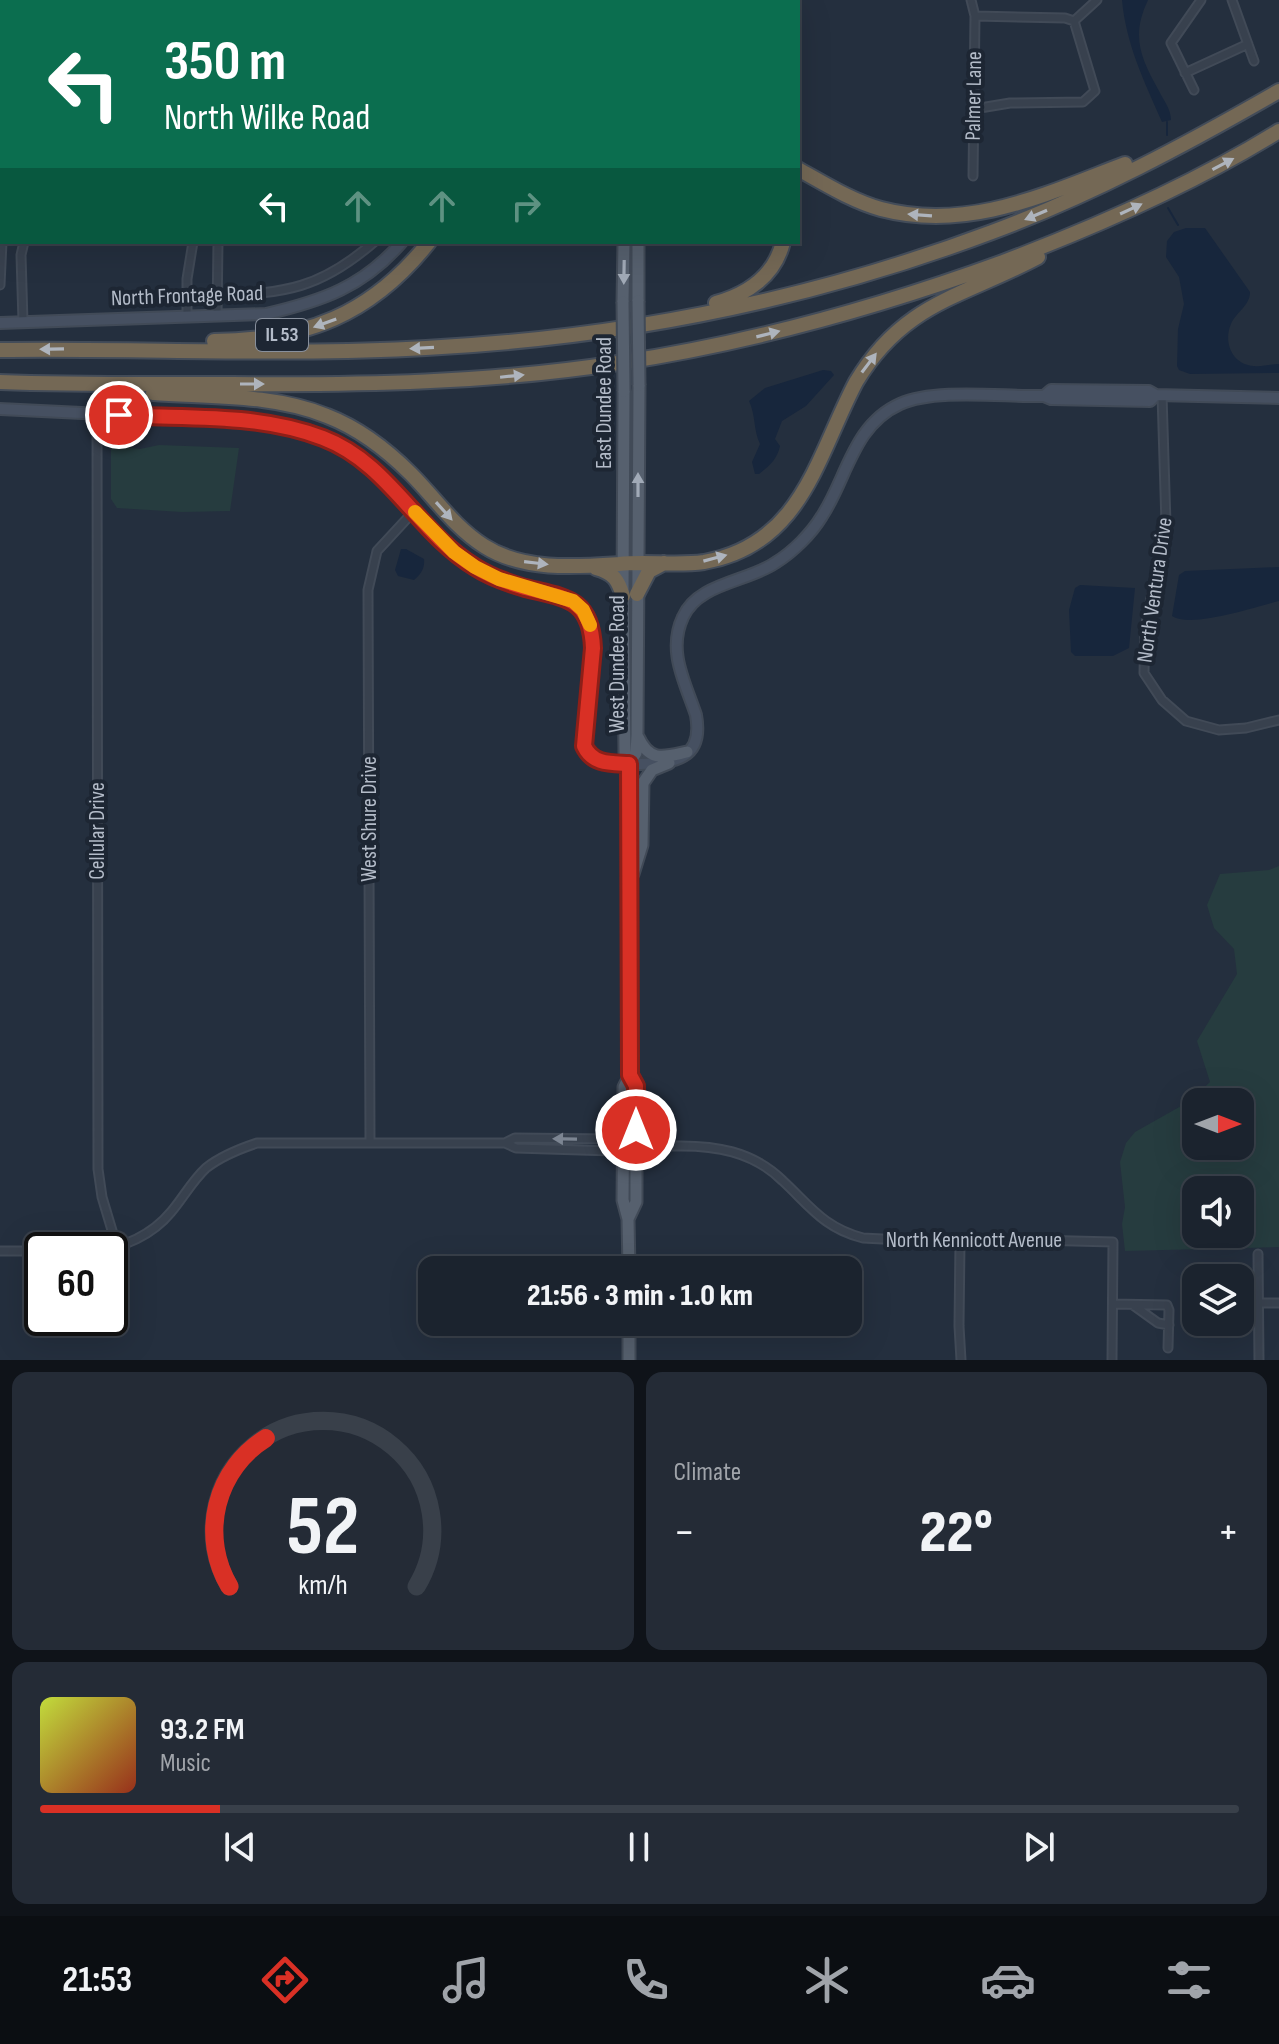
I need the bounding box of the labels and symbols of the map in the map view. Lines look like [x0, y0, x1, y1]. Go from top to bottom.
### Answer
street label: Palmer Lane [960, 51, 988, 141]
one-way arrow [1211, 157, 1234, 171]
one-way arrow [1119, 202, 1143, 216]
one-way arrow [907, 208, 932, 221]
one-way arrow [1024, 208, 1048, 221]
one-way arrow [618, 260, 630, 285]
street label: North Frontage Road [110, 280, 264, 312]
one-way arrow [313, 317, 337, 330]
road number: IL 53 [256, 319, 308, 351]
one-way arrow [756, 328, 781, 340]
street label: East Dundee Road [591, 337, 618, 469]
one-way arrow [409, 342, 434, 355]
one-way arrow [39, 343, 64, 356]
one-way arrow [861, 352, 877, 373]
one-way arrow [499, 369, 524, 382]
one-way arrow [240, 378, 265, 390]
pin [85, 381, 153, 449]
one-way arrow [632, 472, 644, 497]
one-way arrow [435, 501, 452, 521]
street label: North Ventura Drive [1131, 516, 1179, 664]
one-way arrow [703, 552, 728, 564]
one-way arrow [524, 557, 549, 570]
street label: West Dundee Road [604, 595, 631, 733]
street label: West Shure Drive [356, 756, 383, 882]
street label: Cellular Drive [84, 782, 111, 880]
position arrow [594, 1088, 678, 1172]
north arrow [1182, 1088, 1254, 1160]
one-way arrow [552, 1133, 577, 1145]
street label: North Kennicott Avenue [886, 1227, 1062, 1254]
speed limit sign: 60 [24, 1232, 128, 1336]

